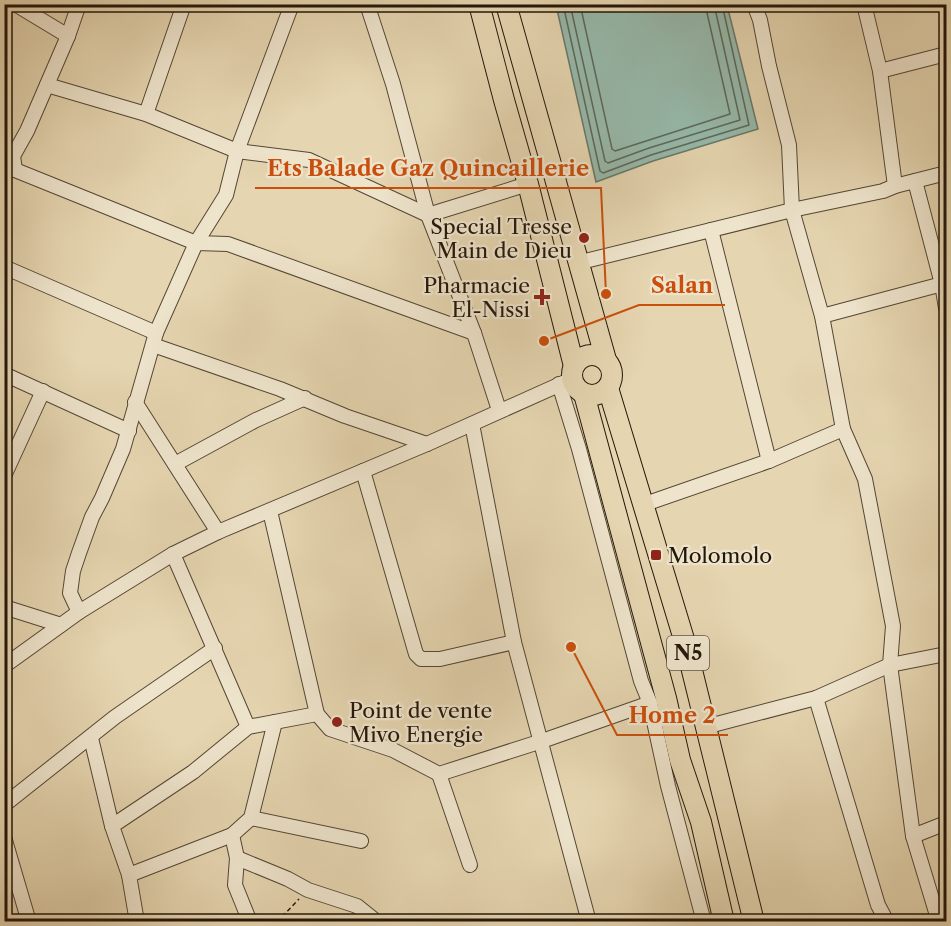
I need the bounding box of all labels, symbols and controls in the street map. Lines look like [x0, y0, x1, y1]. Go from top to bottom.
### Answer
callout: Ets Balade Gaz Quincaillerie [255, 148, 601, 188]
text: Ets Balade Gaz Quincaillerie [267, 155, 589, 182]
place label: Special Tresse Main de Dieu [430, 214, 572, 263]
marker: Special Tresse Main de Dieu [577, 231, 591, 245]
callout: Salan [639, 265, 725, 305]
text: Salan [651, 272, 713, 299]
place label: Pharmacie El-Nissi [423, 273, 530, 322]
marker: Pharmacie El-Nissi [535, 290, 549, 304]
place label: Molomolo [668, 543, 772, 568]
marker: Molomolo [649, 548, 663, 562]
road number: N5 [667, 636, 709, 670]
callout: Home 2 [617, 695, 728, 735]
place label: Point de vente Mivo Energie [349, 698, 492, 747]
text: Home 2 [628, 702, 716, 729]
marker: Point de vente Mivo Energie [330, 715, 344, 729]

